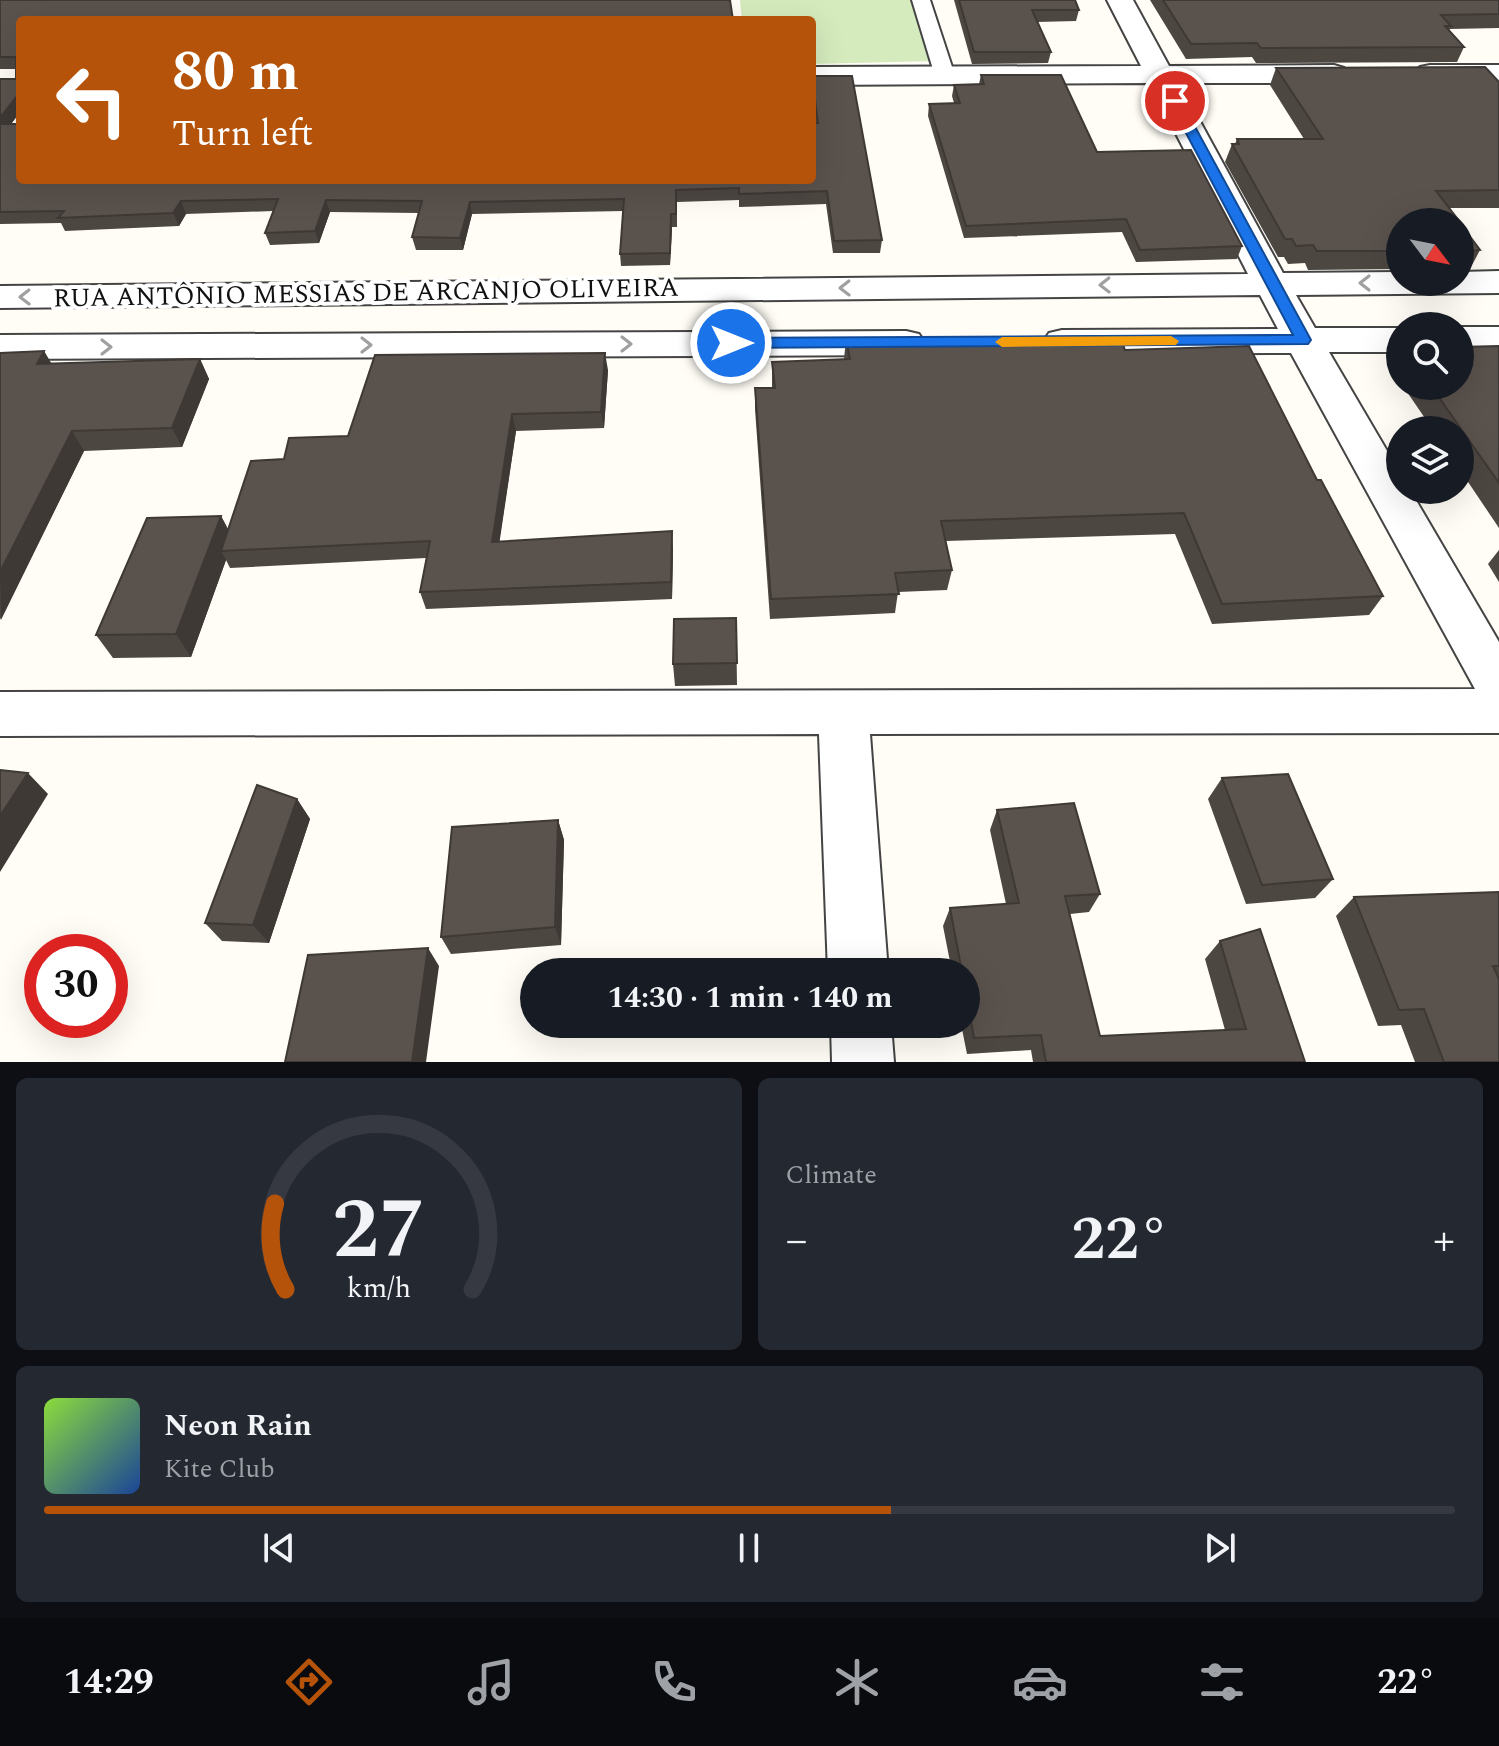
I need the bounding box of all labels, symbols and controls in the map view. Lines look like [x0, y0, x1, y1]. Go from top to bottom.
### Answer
text: 80 m [172, 30, 299, 115]
icon: left [40, 48, 144, 152]
pin [1141, 67, 1209, 135]
icon: arrive [1153, 79, 1197, 123]
text: Turn left [172, 107, 313, 162]
north arrow [1386, 208, 1474, 296]
map controls [1386, 208, 1474, 504]
street label: RUA ANTÔNIO MESSIAS DE ARCANJO OLIVEIRA [53, 268, 679, 318]
one-way arrow [1358, 274, 1371, 292]
one-way arrow [1098, 276, 1111, 294]
one-way arrow [838, 279, 851, 297]
one-way arrow [18, 288, 31, 306]
position arrow [689, 301, 773, 385]
button: search [1386, 312, 1474, 400]
one-way arrow [620, 335, 633, 353]
one-way arrow [360, 337, 373, 354]
one-way arrow [100, 338, 113, 356]
button: layers [1386, 416, 1474, 504]
speed limit sign: 30 [24, 934, 128, 1038]
text: 14:30 · 1 min · 140 m [607, 975, 893, 1021]
text: Climate [786, 1155, 877, 1195]
text: 27 [332, 1168, 425, 1295]
text: 22° [1072, 1194, 1169, 1286]
text: − [786, 1207, 808, 1274]
text: + [1433, 1207, 1455, 1274]
text: km/h [347, 1267, 411, 1310]
text: Neon Rain [164, 1403, 312, 1449]
text: Kite Club [164, 1449, 275, 1489]
icon: previous [257, 1526, 301, 1570]
icon: pause [727, 1526, 771, 1570]
icon: next [1198, 1526, 1242, 1570]
icon: directions [281, 1654, 337, 1710]
icon: music [463, 1654, 519, 1710]
icon: phone [646, 1654, 702, 1710]
icon: climate [829, 1654, 885, 1710]
icon: car [1012, 1654, 1068, 1710]
icon: filters [1194, 1654, 1250, 1710]
text: 14:29 [63, 1655, 154, 1710]
text: 22° [1377, 1655, 1436, 1710]

